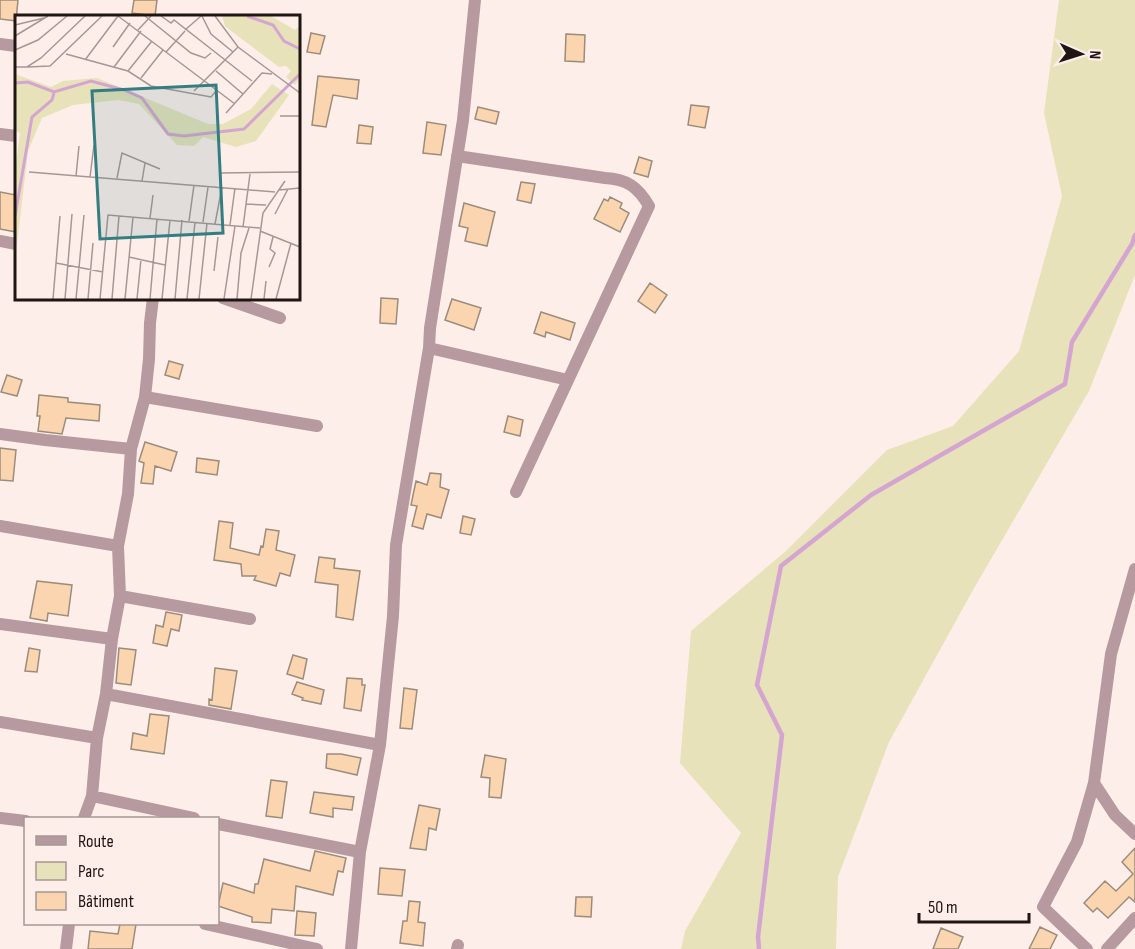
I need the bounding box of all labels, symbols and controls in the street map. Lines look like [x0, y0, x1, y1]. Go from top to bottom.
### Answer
inset map [15, 15, 300, 300]
north arrow [1051, 24, 1111, 84]
text: N [1085, 50, 1104, 59]
legend [24, 817, 219, 925]
text: Route [78, 831, 114, 852]
text: Parc [78, 861, 104, 882]
scale bar [919, 886, 1028, 924]
text: Bâtiment [78, 891, 134, 912]
text: 50 m [928, 897, 958, 918]

